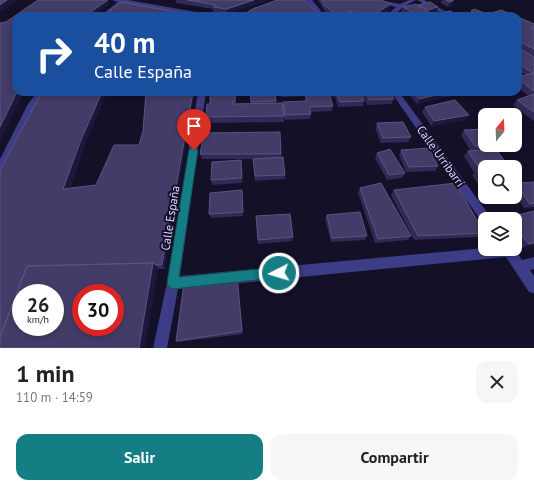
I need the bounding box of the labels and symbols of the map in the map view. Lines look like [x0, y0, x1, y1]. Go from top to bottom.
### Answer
north arrow [478, 108, 522, 152]
pin [177, 109, 211, 150]
street label: Calle Urribarrí [414, 122, 468, 190]
street label: Calle España [157, 185, 183, 251]
position arrow [258, 252, 300, 294]
speed limit sign: 30 [72, 284, 124, 336]

